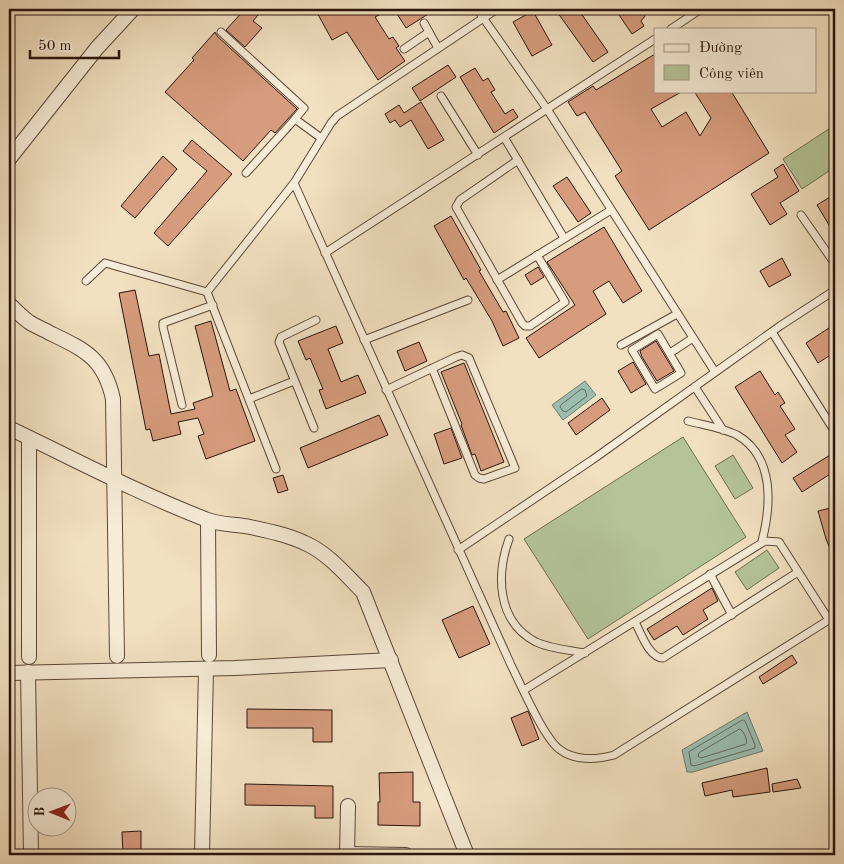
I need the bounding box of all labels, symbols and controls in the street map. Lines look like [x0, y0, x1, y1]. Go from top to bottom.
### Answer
scale bar [30, 28, 119, 60]
legend [654, 28, 816, 92]
text: 50 m [38, 39, 72, 54]
text: Đường [699, 41, 742, 56]
text: Công viên [699, 67, 764, 82]
north arrow [28, 786, 78, 836]
text: B [33, 807, 47, 817]

